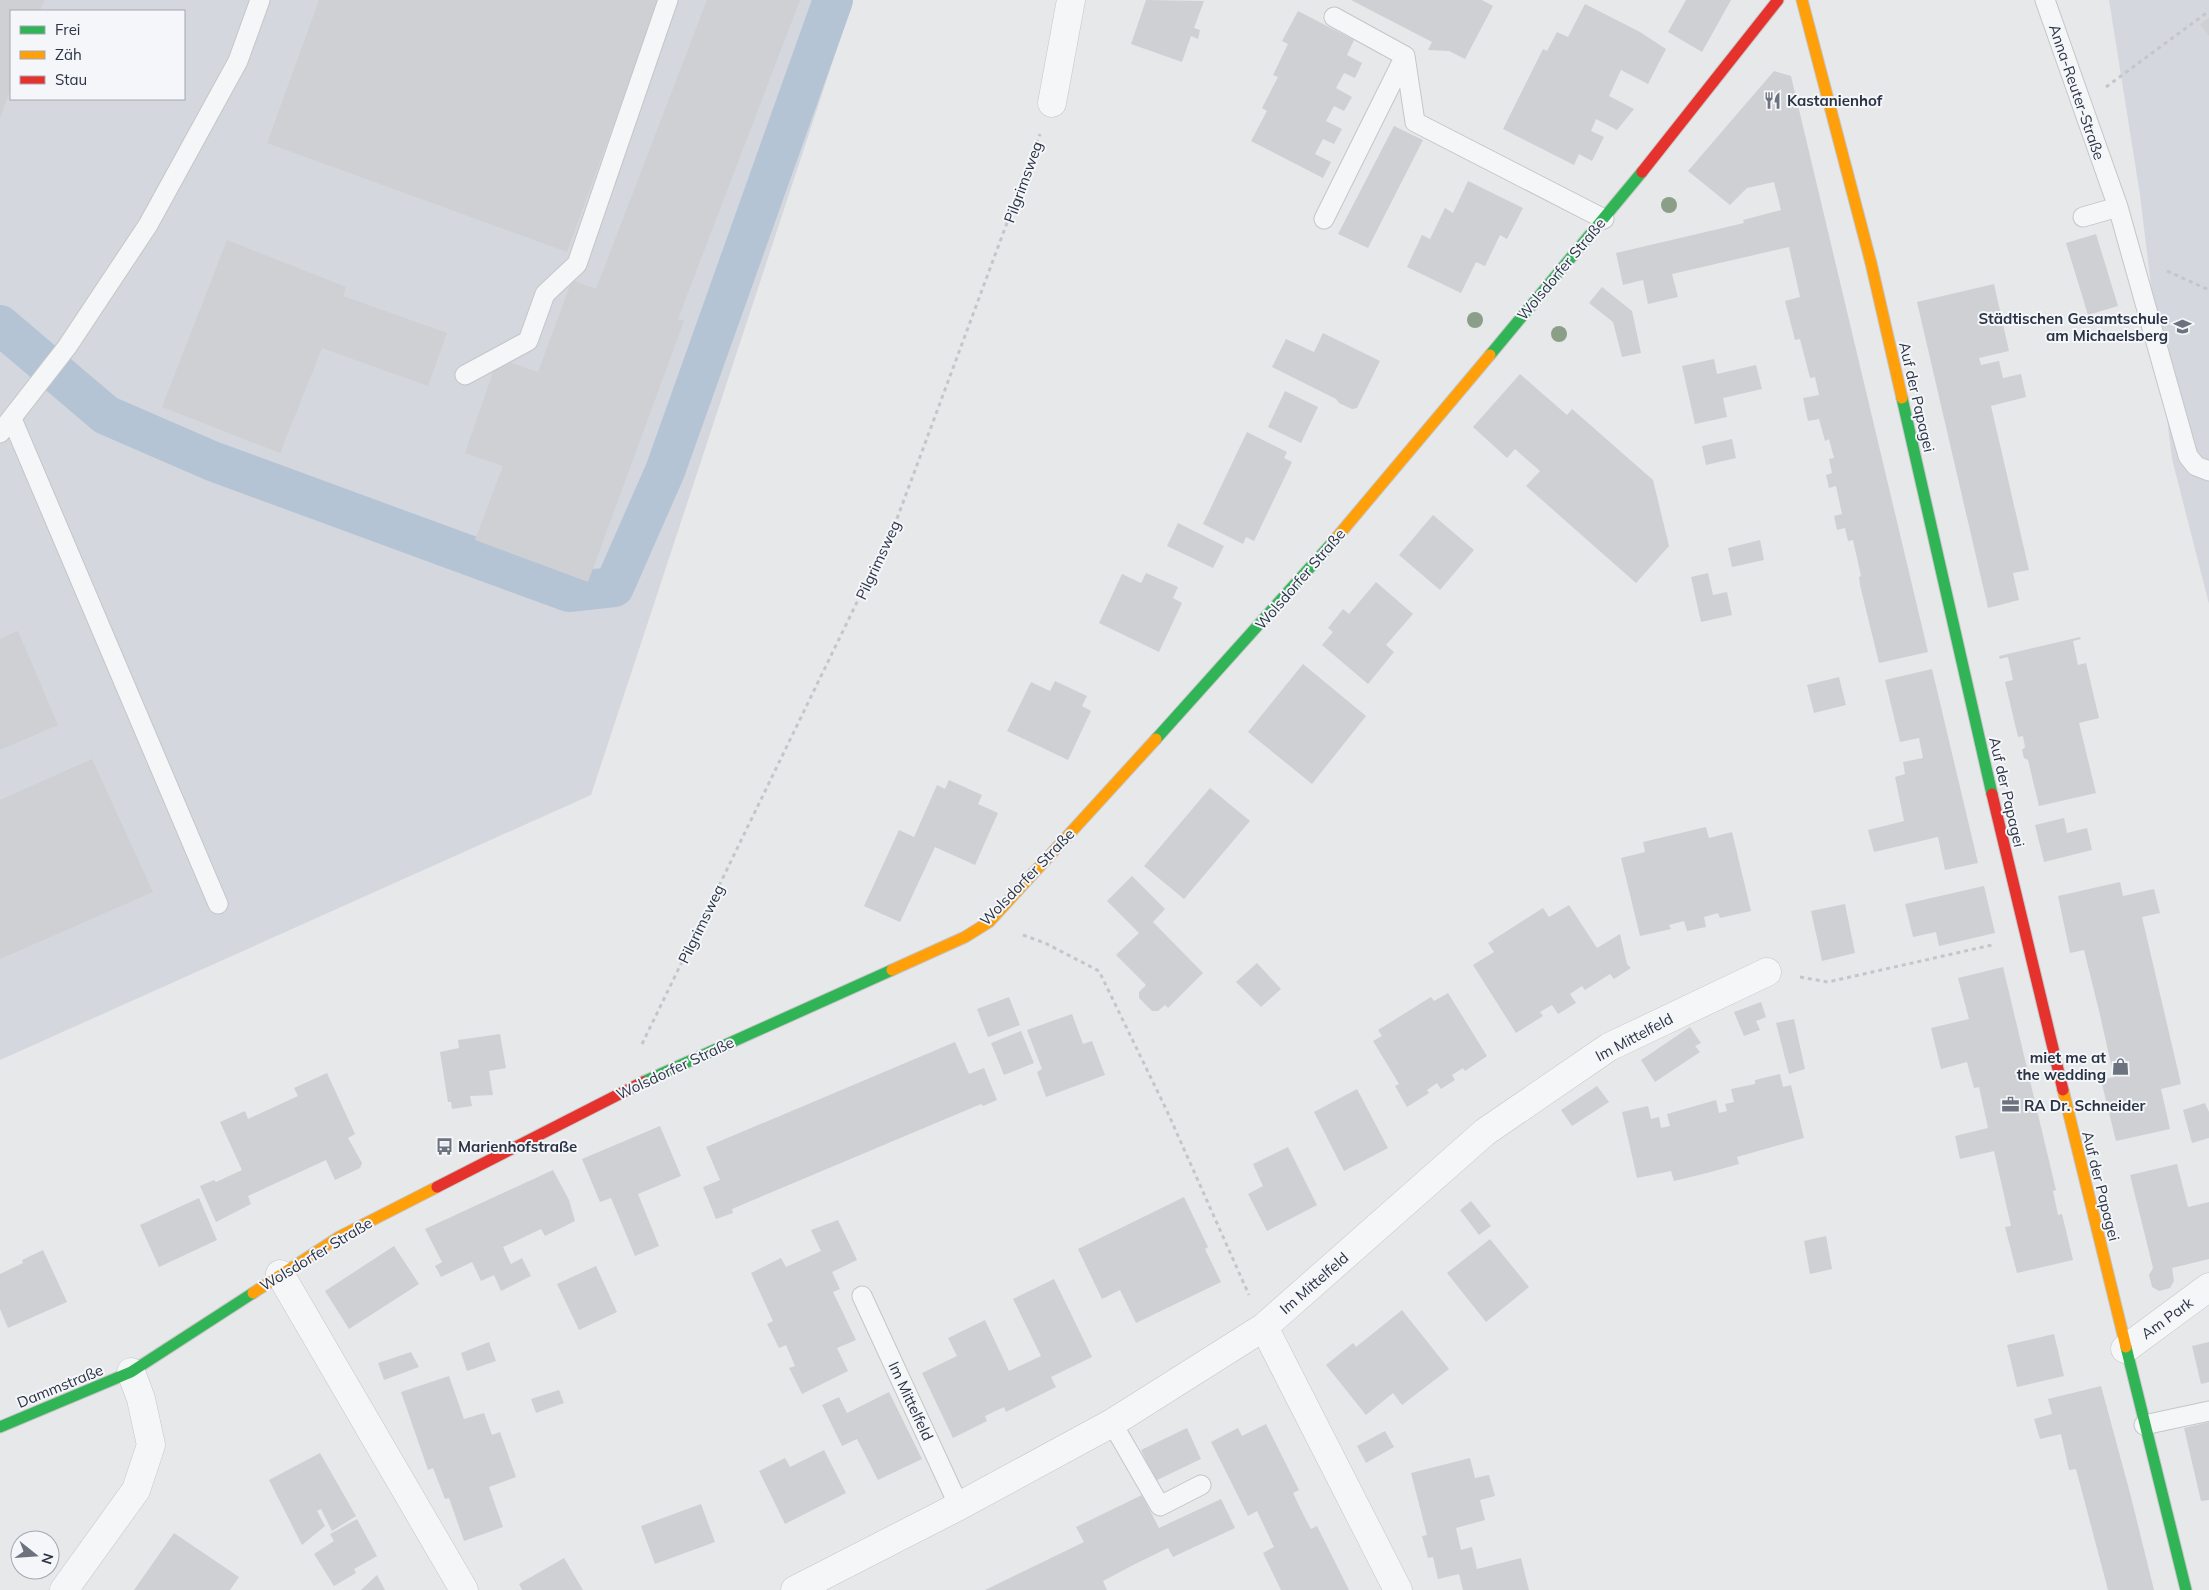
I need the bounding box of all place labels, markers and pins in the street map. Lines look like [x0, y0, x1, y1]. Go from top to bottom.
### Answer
restaurant icon: Kastanienhof [1763, 90, 1783, 110]
place label: Kastanienhof [1787, 91, 1883, 110]
place label: Städtischen Gesamtschule am Michaelsberg [1979, 309, 2168, 345]
school or university icon: Städtischen Gesamtschule am Michaelsberg [2172, 317, 2192, 337]
place label: miet me at the wedding [2017, 1048, 2106, 1084]
shop icon: miet me at the wedding [2110, 1056, 2130, 1076]
office icon: RA Dr. Schneider [2000, 1095, 2020, 1115]
place label: RA Dr. Schneider [2024, 1096, 2145, 1115]
bus stop icon: Marienhofstraße [434, 1136, 454, 1156]
place label: Marienhofstraße [458, 1137, 577, 1156]

